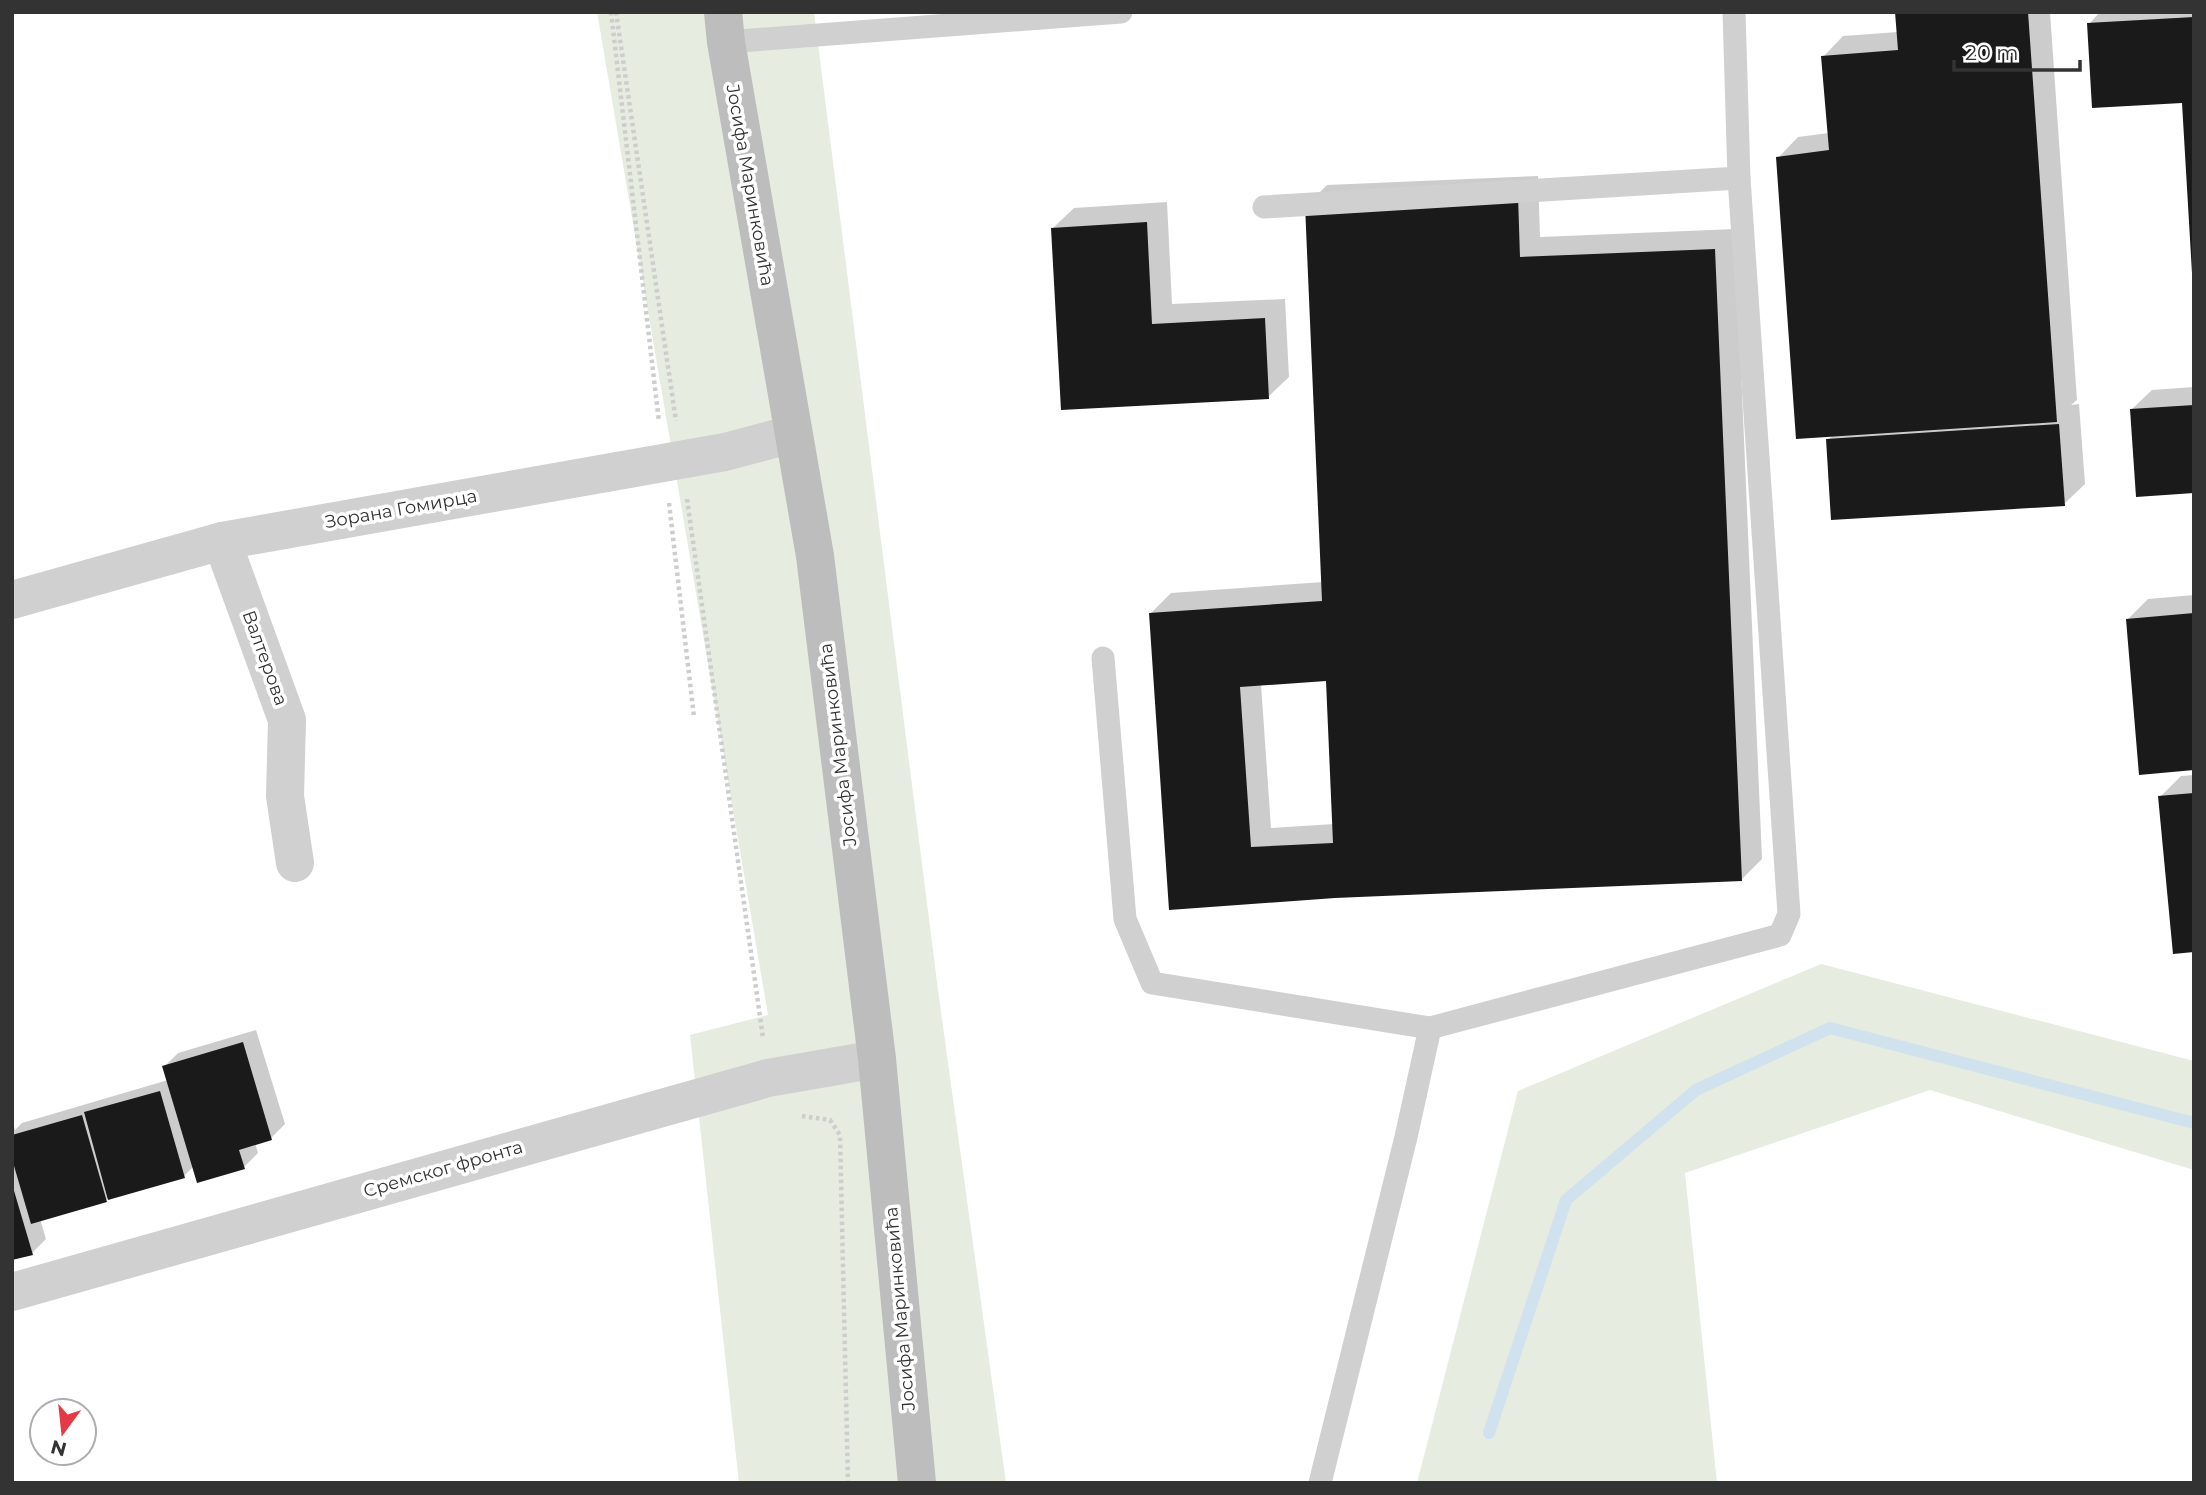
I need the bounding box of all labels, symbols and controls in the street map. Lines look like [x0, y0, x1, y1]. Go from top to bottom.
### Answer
scale bar [1954, 28, 2080, 72]
text: 20 m [1965, 40, 2019, 65]
street label: Јосифа Маринковића [721, 82, 779, 288]
street label: Зорана Гомирца [323, 485, 479, 533]
street label: Валтерова [238, 607, 292, 709]
street label: Јосифа Маринковића [815, 642, 861, 848]
street label: Сремског фронта [361, 1136, 525, 1202]
street label: Јосифа Маринковића [880, 1206, 920, 1412]
north arrow [28, 1397, 98, 1467]
text: N [48, 1435, 69, 1461]

